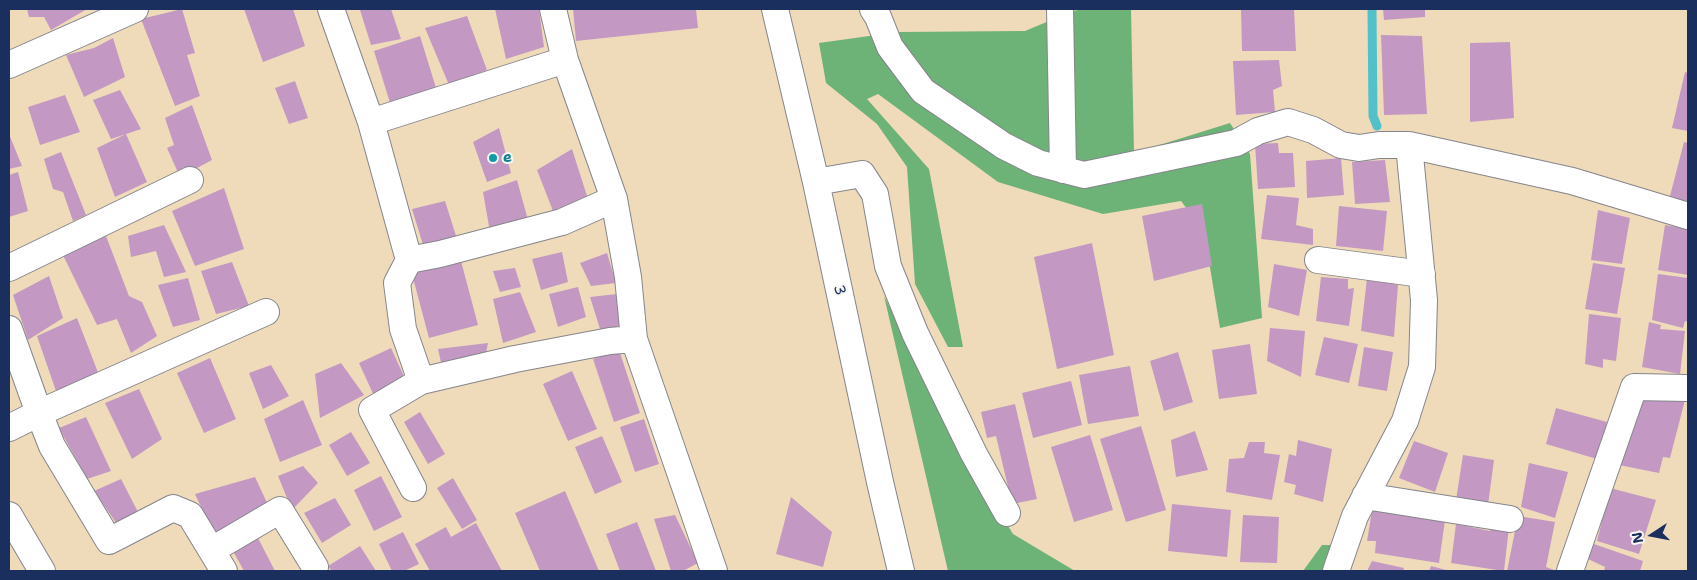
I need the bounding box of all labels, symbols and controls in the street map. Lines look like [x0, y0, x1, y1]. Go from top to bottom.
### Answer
place label: e [503, 149, 512, 167]
marker: e [487, 152, 499, 164]
street label: 3 [829, 283, 849, 297]
north arrow [1627, 510, 1677, 560]
text: N [1627, 531, 1647, 545]

